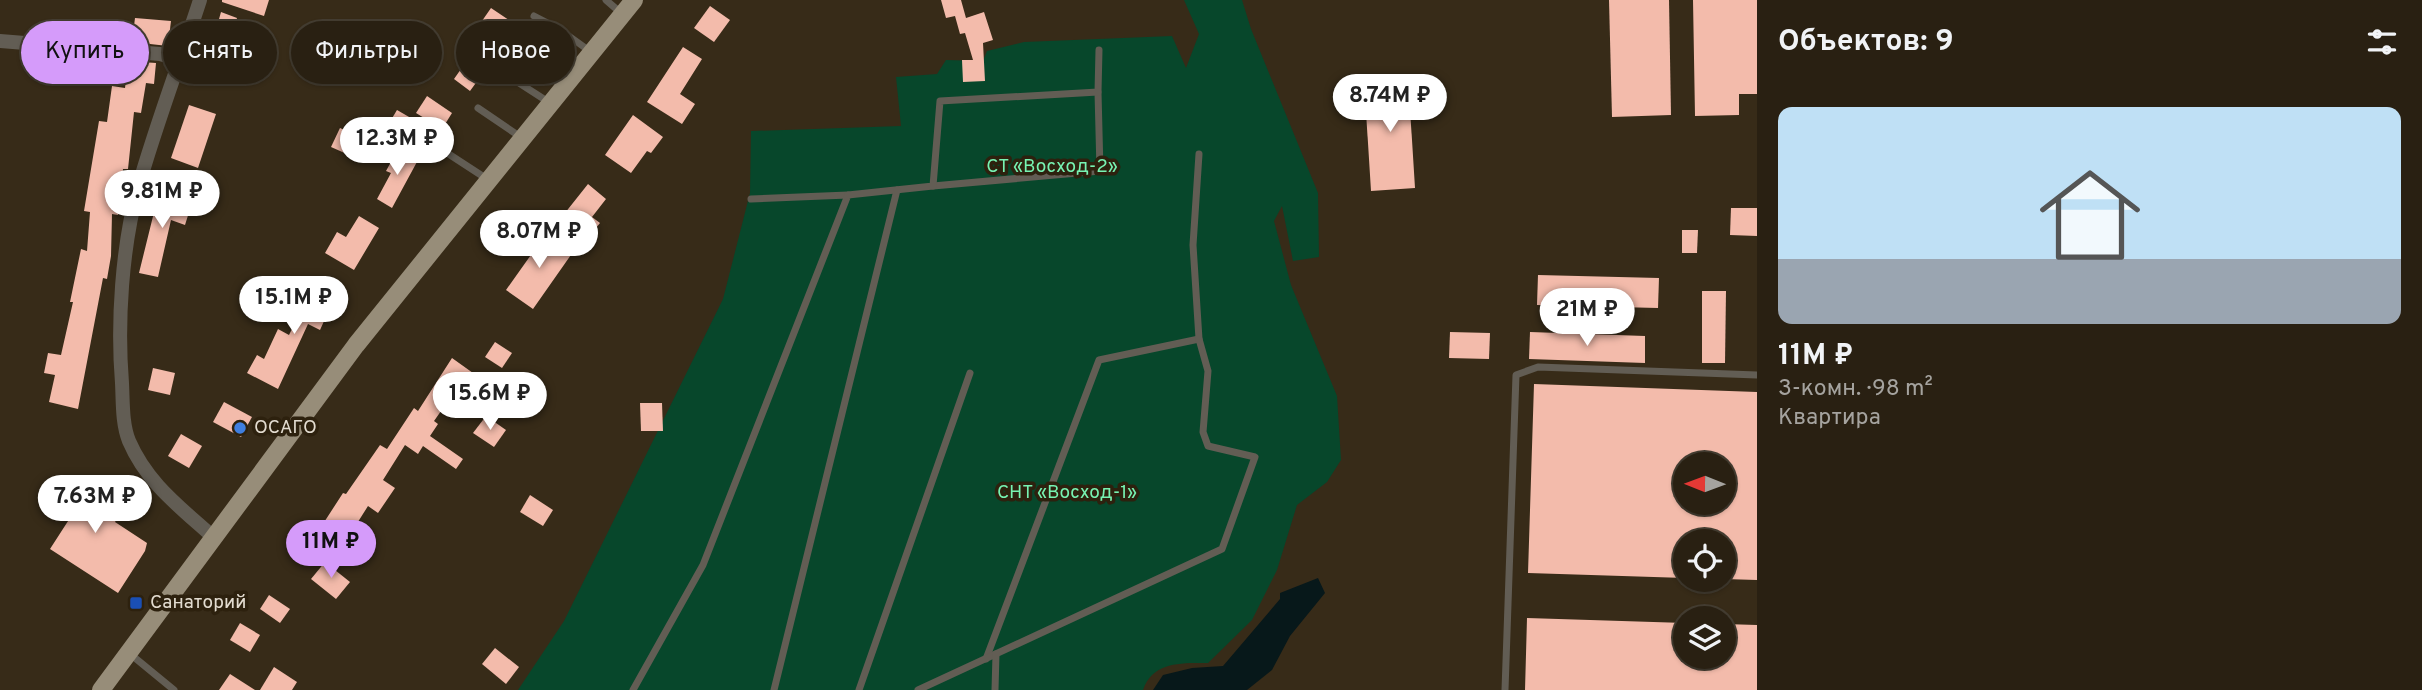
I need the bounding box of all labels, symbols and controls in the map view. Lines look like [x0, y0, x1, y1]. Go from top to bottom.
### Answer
chip: Купить [21, 21, 149, 84]
chip: Снять [163, 21, 277, 84]
chip: Фильтры [291, 21, 442, 84]
chip: Новое [456, 21, 575, 84]
icon: filters [2363, 23, 2401, 61]
text: Объектов: 9 [1778, 24, 1954, 61]
pin: 8.74M ₽ [1325, 74, 1455, 134]
text: 8.74M ₽ [1349, 82, 1431, 111]
pin: 12.3M ₽ [332, 118, 462, 177]
text: 12.3M ₽ [356, 125, 438, 154]
icon: home [2027, 152, 2153, 278]
park label: СТ «Восход-2» [986, 155, 1118, 179]
pin: 9.81M ₽ [97, 170, 227, 230]
text: 9.81M ₽ [121, 178, 203, 207]
pin: 8.07M ₽ [474, 210, 604, 270]
text: 8.07M ₽ [496, 218, 582, 247]
pin: 15.1M ₽ [229, 276, 359, 336]
text: 15.1M ₽ [255, 284, 333, 313]
pin: 21M ₽ [1538, 288, 1636, 348]
text: 21M ₽ [1556, 296, 1618, 325]
text: 11M ₽ [1778, 338, 1853, 375]
pin: 15.6M ₽ [425, 372, 555, 432]
text: 3-комн. · 98 m² [1778, 375, 1933, 404]
text: 15.6M ₽ [449, 380, 531, 409]
text: Квартира [1778, 404, 1881, 433]
place label: ОСАГО [254, 416, 317, 440]
marker: ОСАГО [232, 420, 248, 436]
north arrow [1673, 452, 1736, 514]
map controls [1673, 452, 1736, 669]
pin: 7.63M ₽ [30, 476, 160, 535]
park label: СНТ «Восход-1» [997, 481, 1137, 505]
text: 7.63M ₽ [54, 483, 136, 512]
pin: 11M ₽ [282, 520, 380, 580]
text: 11M ₽ [302, 528, 360, 557]
button: locate [1673, 529, 1736, 592]
place label: Санаторий [150, 591, 246, 615]
marker: Санаторий [128, 595, 144, 611]
button: layers [1673, 606, 1736, 669]

